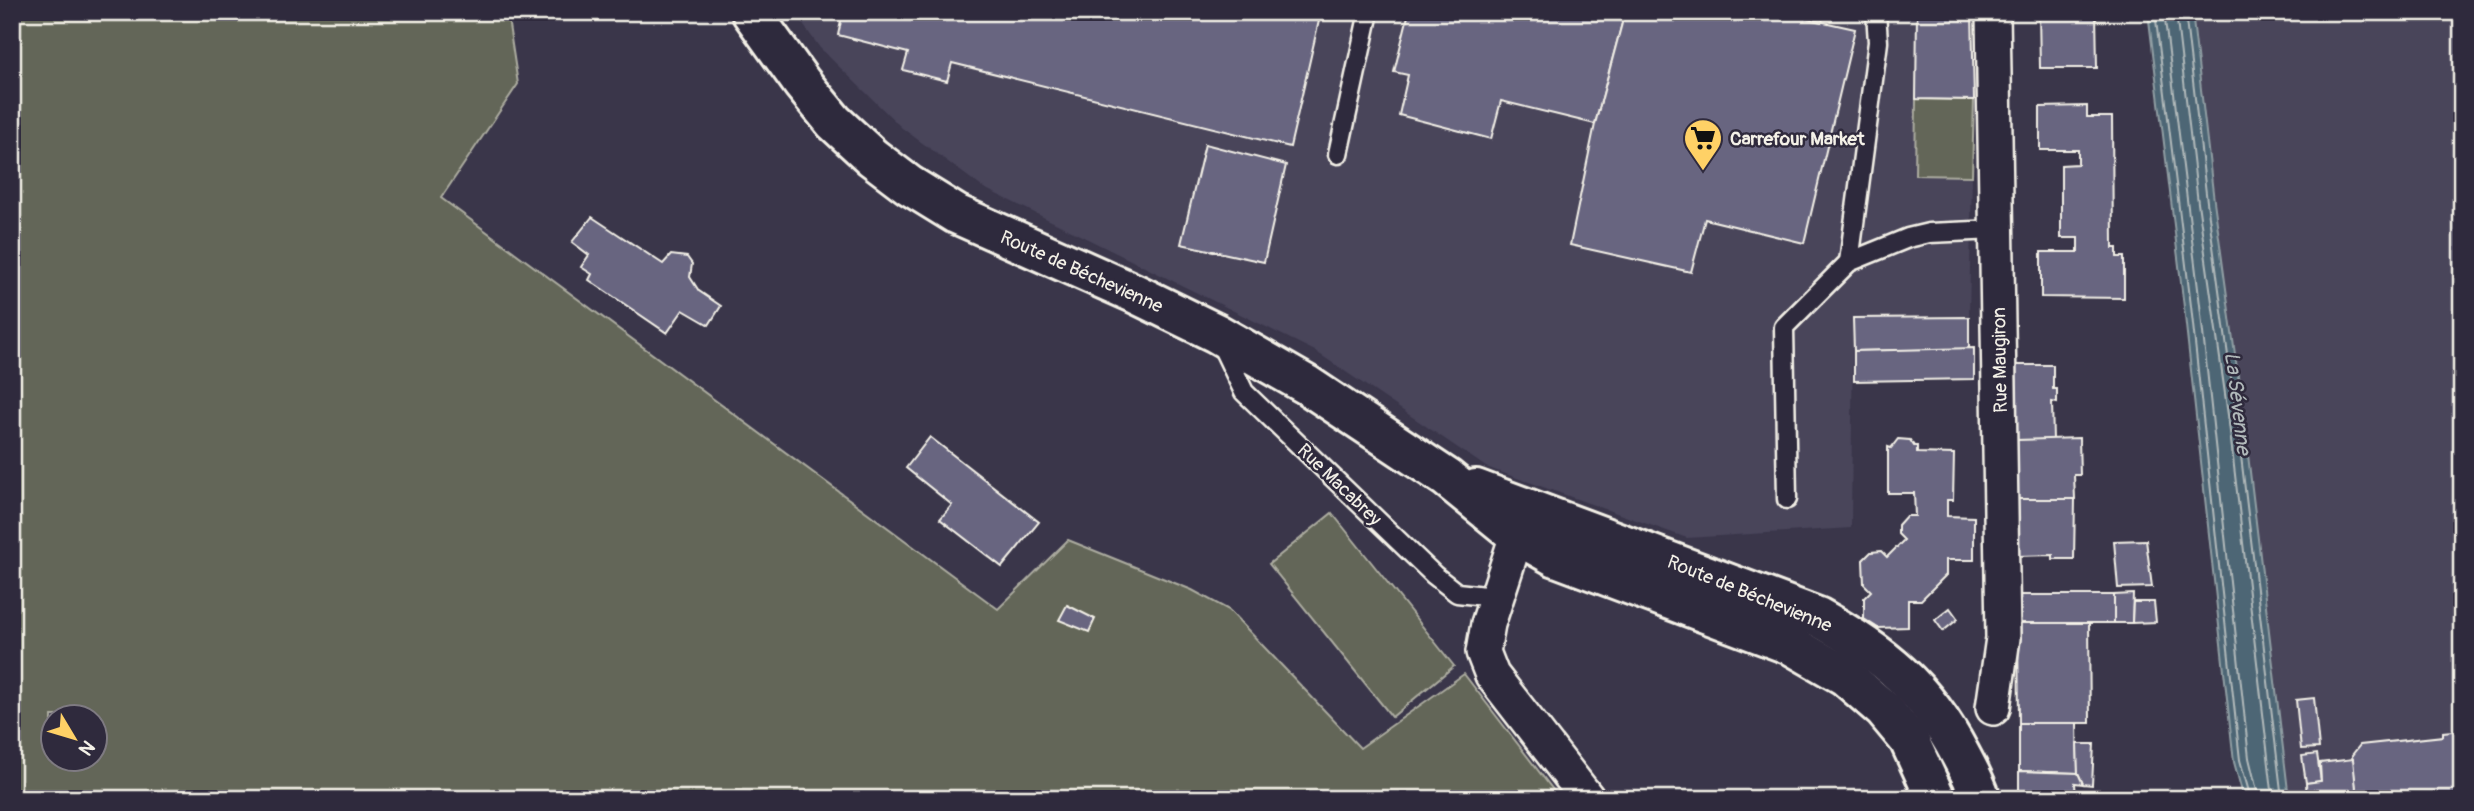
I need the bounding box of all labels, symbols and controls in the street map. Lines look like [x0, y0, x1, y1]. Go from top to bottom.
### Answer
supermarket icon: Carrefour Market [1682, 117, 1724, 172]
place label: Carrefour Market [1730, 127, 1866, 151]
street label: Route de Béchevienne [997, 225, 1167, 319]
street label: Rue Maugiron [1987, 307, 2013, 413]
water label: La Sévenne [2218, 350, 2258, 458]
street label: Rue Macabrey [1292, 438, 1387, 531]
street label: Route de Béchevienne [1664, 550, 1836, 638]
north arrow [38, 702, 108, 772]
text: N [73, 735, 100, 760]

